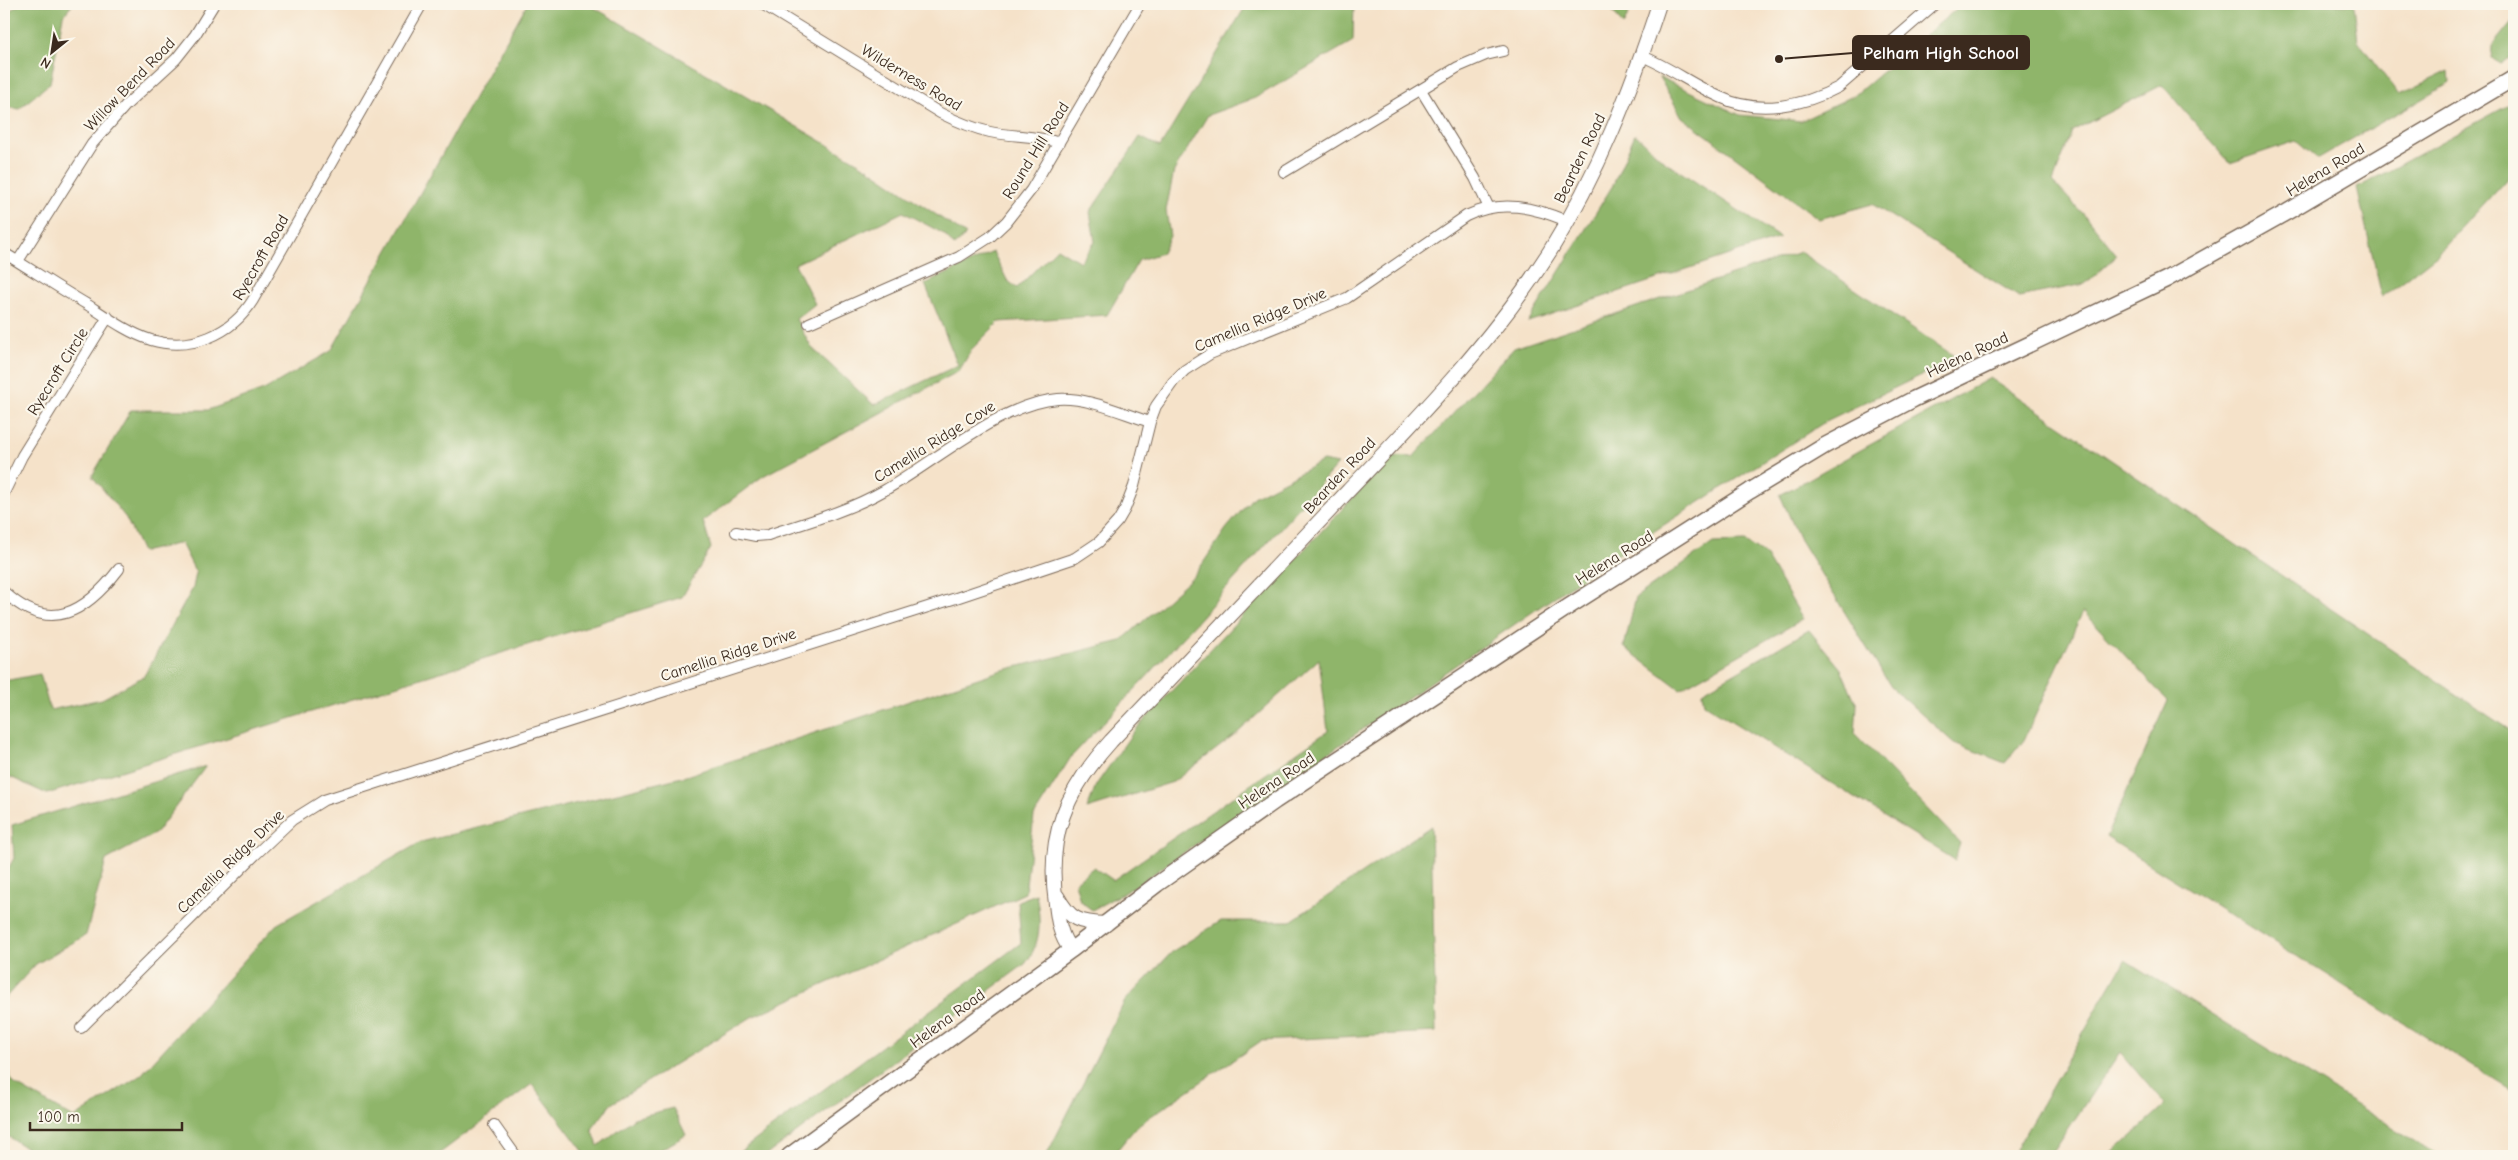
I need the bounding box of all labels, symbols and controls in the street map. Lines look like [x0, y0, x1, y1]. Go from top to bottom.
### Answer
north arrow [28, 28, 78, 78]
street label: Willow Bend Road [81, 34, 179, 135]
callout: Pelham High School [1853, 36, 2029, 69]
street label: Wilderness Road [858, 41, 965, 115]
text: Pelham High School [1863, 43, 2019, 64]
text: N [38, 53, 54, 72]
street label: Round Hill Road [999, 99, 1073, 202]
street label: Bearden Road [1550, 111, 1609, 206]
street label: Helena Road [2283, 139, 2368, 200]
street label: Ryecroft Road [229, 212, 293, 303]
street label: Camellia Ridge Drive [1192, 284, 1329, 356]
street label: Ryecroft Circle [24, 325, 92, 419]
street label: Helena Road [1924, 328, 2011, 382]
street label: Camellia Ridge Cove [871, 397, 998, 486]
street label: Bearden Road [1300, 434, 1379, 517]
street label: Helena Road [1572, 527, 1657, 589]
street label: Camellia Ridge Drive [658, 625, 798, 685]
street label: Helena Road [1235, 749, 1318, 813]
street label: Camellia Ridge Drive [174, 806, 288, 917]
street label: Helena Road [907, 986, 989, 1052]
scale bar [30, 1100, 182, 1132]
text: 100 m [38, 1108, 80, 1126]

